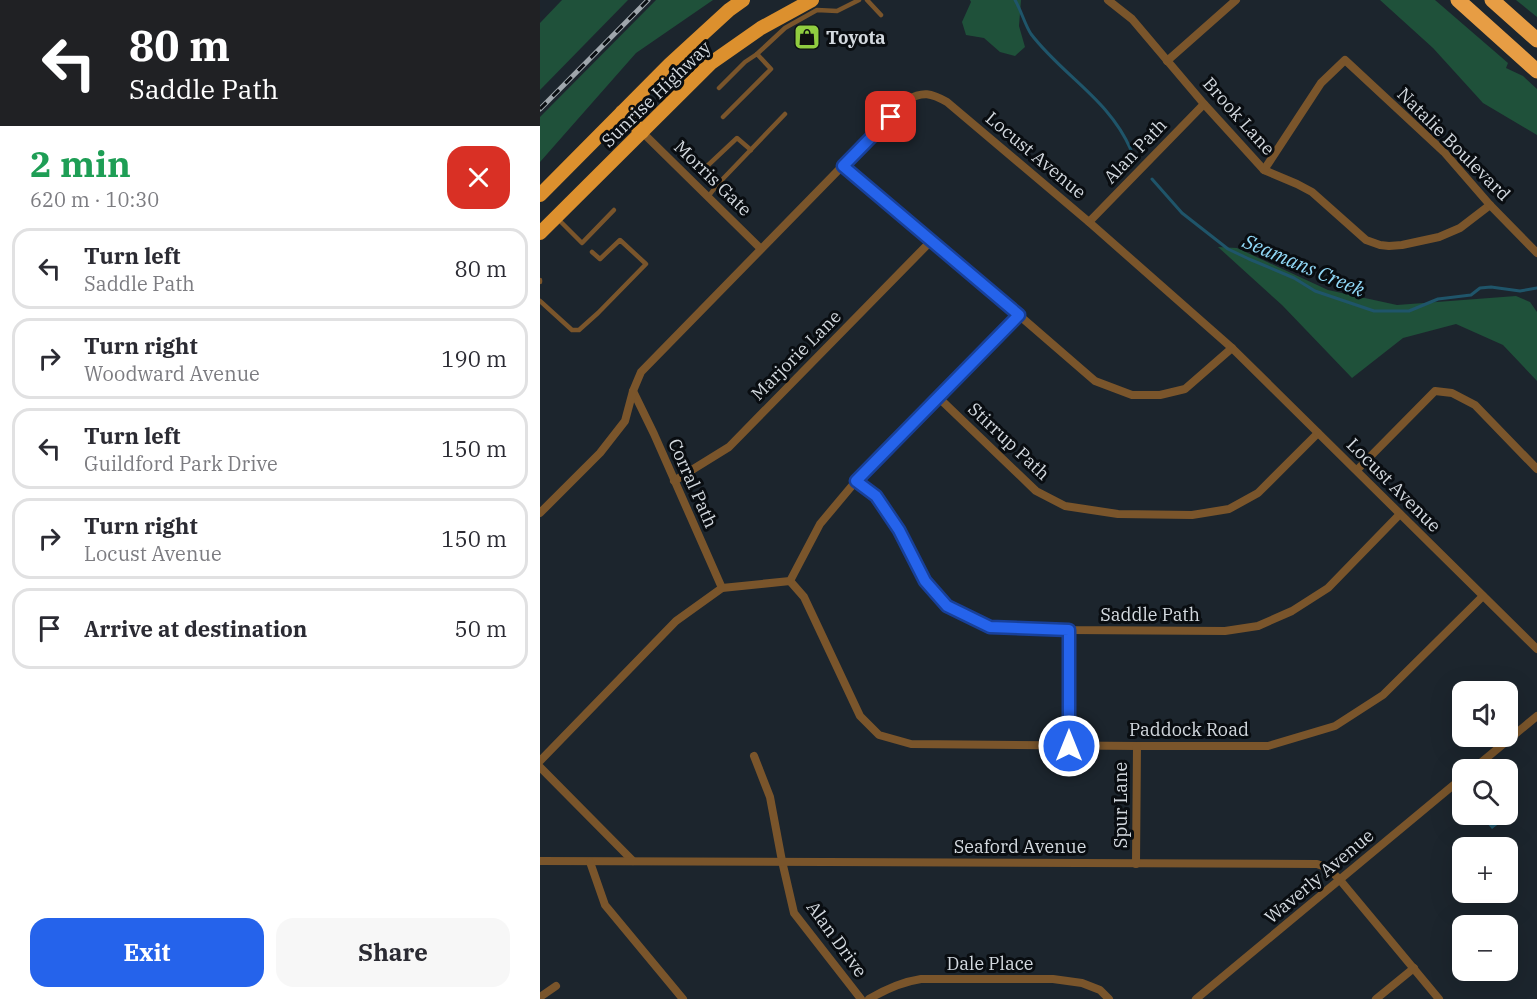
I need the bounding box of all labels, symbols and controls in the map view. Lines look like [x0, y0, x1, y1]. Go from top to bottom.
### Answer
text: 80 m [129, 18, 230, 73]
shop icon: Toyota [792, 22, 822, 52]
icon: left [30, 24, 108, 102]
place label: Toyota [826, 26, 885, 49]
street label: Sunrise Highway [596, 36, 716, 152]
text: Saddle Path [129, 71, 279, 106]
street label: Brook Lane [1198, 72, 1280, 160]
street label: Natalie Boulevard [1392, 82, 1516, 206]
pin [865, 91, 916, 142]
icon: arrive [874, 100, 907, 133]
street label: Locust Avenue [981, 106, 1091, 204]
street label: Alan Path [1098, 114, 1172, 188]
street label: Morris Gate [669, 135, 757, 221]
text: 2 min [30, 140, 131, 187]
button: close [447, 146, 510, 209]
text: 620 m · 10:30 [30, 186, 159, 213]
water label: Seamans Creek [1238, 227, 1370, 303]
text: Turn left [84, 241, 180, 270]
icon: left [33, 252, 66, 285]
text: 80 m [455, 254, 507, 283]
text: Saddle Path [84, 270, 195, 297]
street label: Marjorie Lane [746, 305, 846, 405]
text: Turn right [84, 331, 198, 360]
icon: right [33, 342, 66, 375]
text: 190 m [441, 344, 507, 373]
text: Woodward Avenue [84, 360, 260, 387]
street label: Stirrup Path [963, 397, 1055, 485]
text: Turn left [84, 421, 180, 450]
icon: left [33, 432, 66, 465]
street label: Locust Avenue [1342, 433, 1446, 537]
text: 150 m [441, 434, 507, 463]
street label: Corral Path [663, 435, 723, 531]
text: Guildford Park Drive [84, 450, 278, 477]
text: Turn right [84, 511, 198, 540]
icon: right [33, 522, 66, 555]
text: 150 m [441, 524, 507, 553]
text: Locust Avenue [84, 540, 222, 567]
street label: Saddle Path [1100, 603, 1200, 626]
icon: arrive [33, 612, 66, 645]
text: Arrive at destination [84, 614, 307, 643]
text: 50 m [455, 614, 507, 643]
map controls [1452, 681, 1518, 981]
button: sound [1452, 681, 1518, 747]
position arrow [1037, 714, 1101, 778]
street label: Paddock Road [1129, 718, 1249, 741]
button: search [1452, 759, 1518, 825]
street label: Spur Lane [1109, 762, 1132, 848]
street label: Waverly Avenue [1260, 824, 1378, 928]
street label: Seaford Avenue [954, 835, 1086, 858]
button: + [1452, 837, 1518, 903]
street label: Alan Drive [802, 896, 872, 982]
button: − [1452, 915, 1518, 981]
button: Exit [30, 918, 264, 987]
button: Share [276, 918, 510, 987]
street label: Dale Place [947, 952, 1034, 975]

